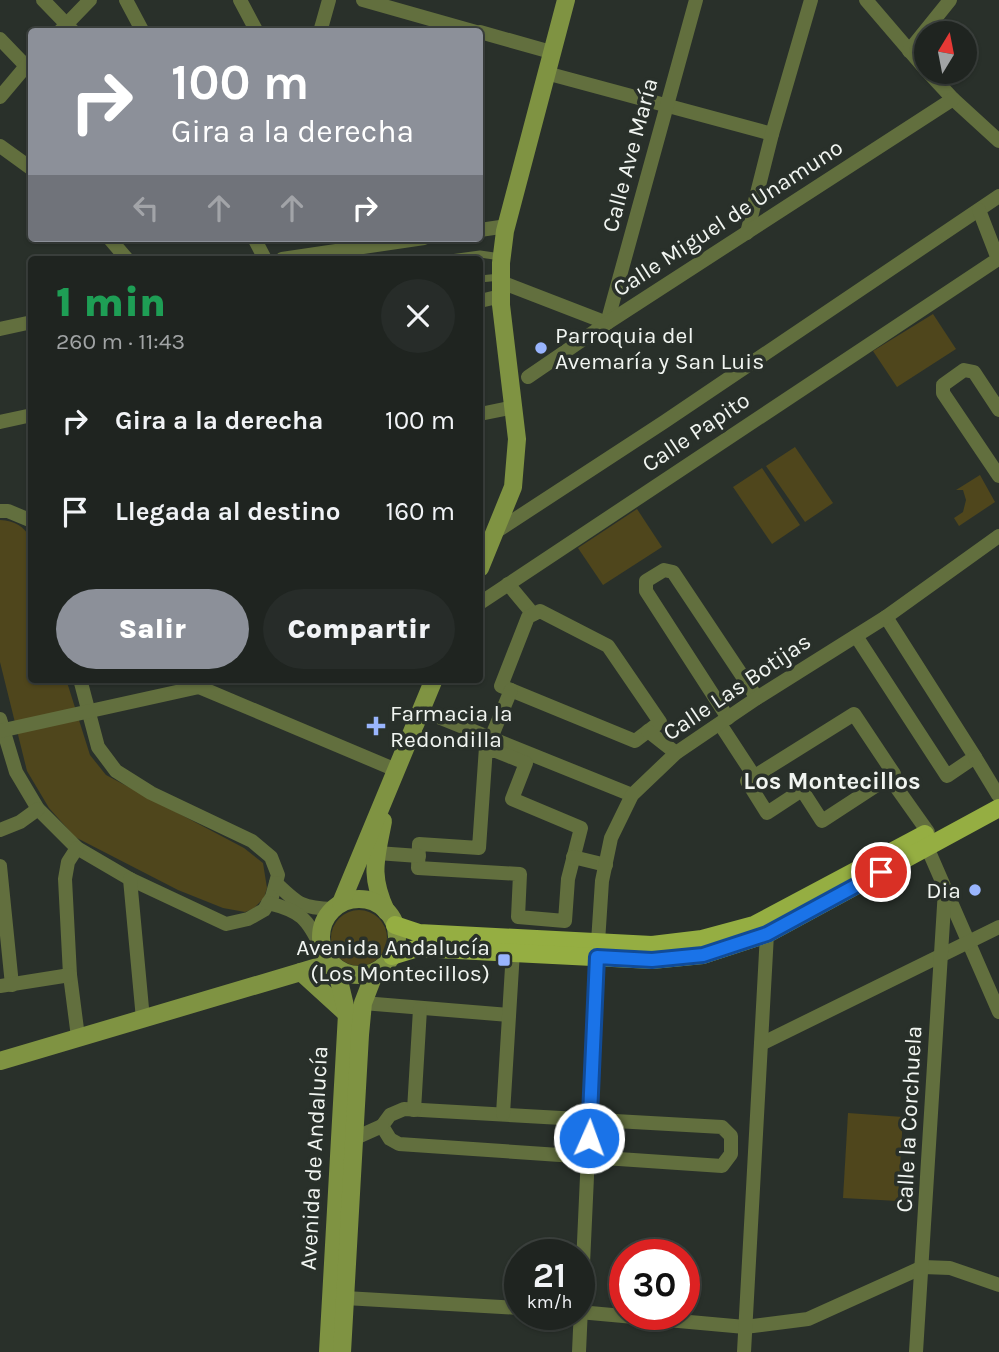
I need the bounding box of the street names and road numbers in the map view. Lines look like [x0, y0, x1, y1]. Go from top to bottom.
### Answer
street label: Calle Ave María [596, 75, 664, 235]
street label: Calle Miguel de Unamuno [608, 134, 848, 302]
street label: Calle Papito [637, 386, 755, 478]
street label: Calle Las Botijas [658, 628, 816, 746]
street label: Calle la Corchuela [891, 1025, 927, 1213]
street label: Avenida de Andalucía [295, 1045, 333, 1271]

